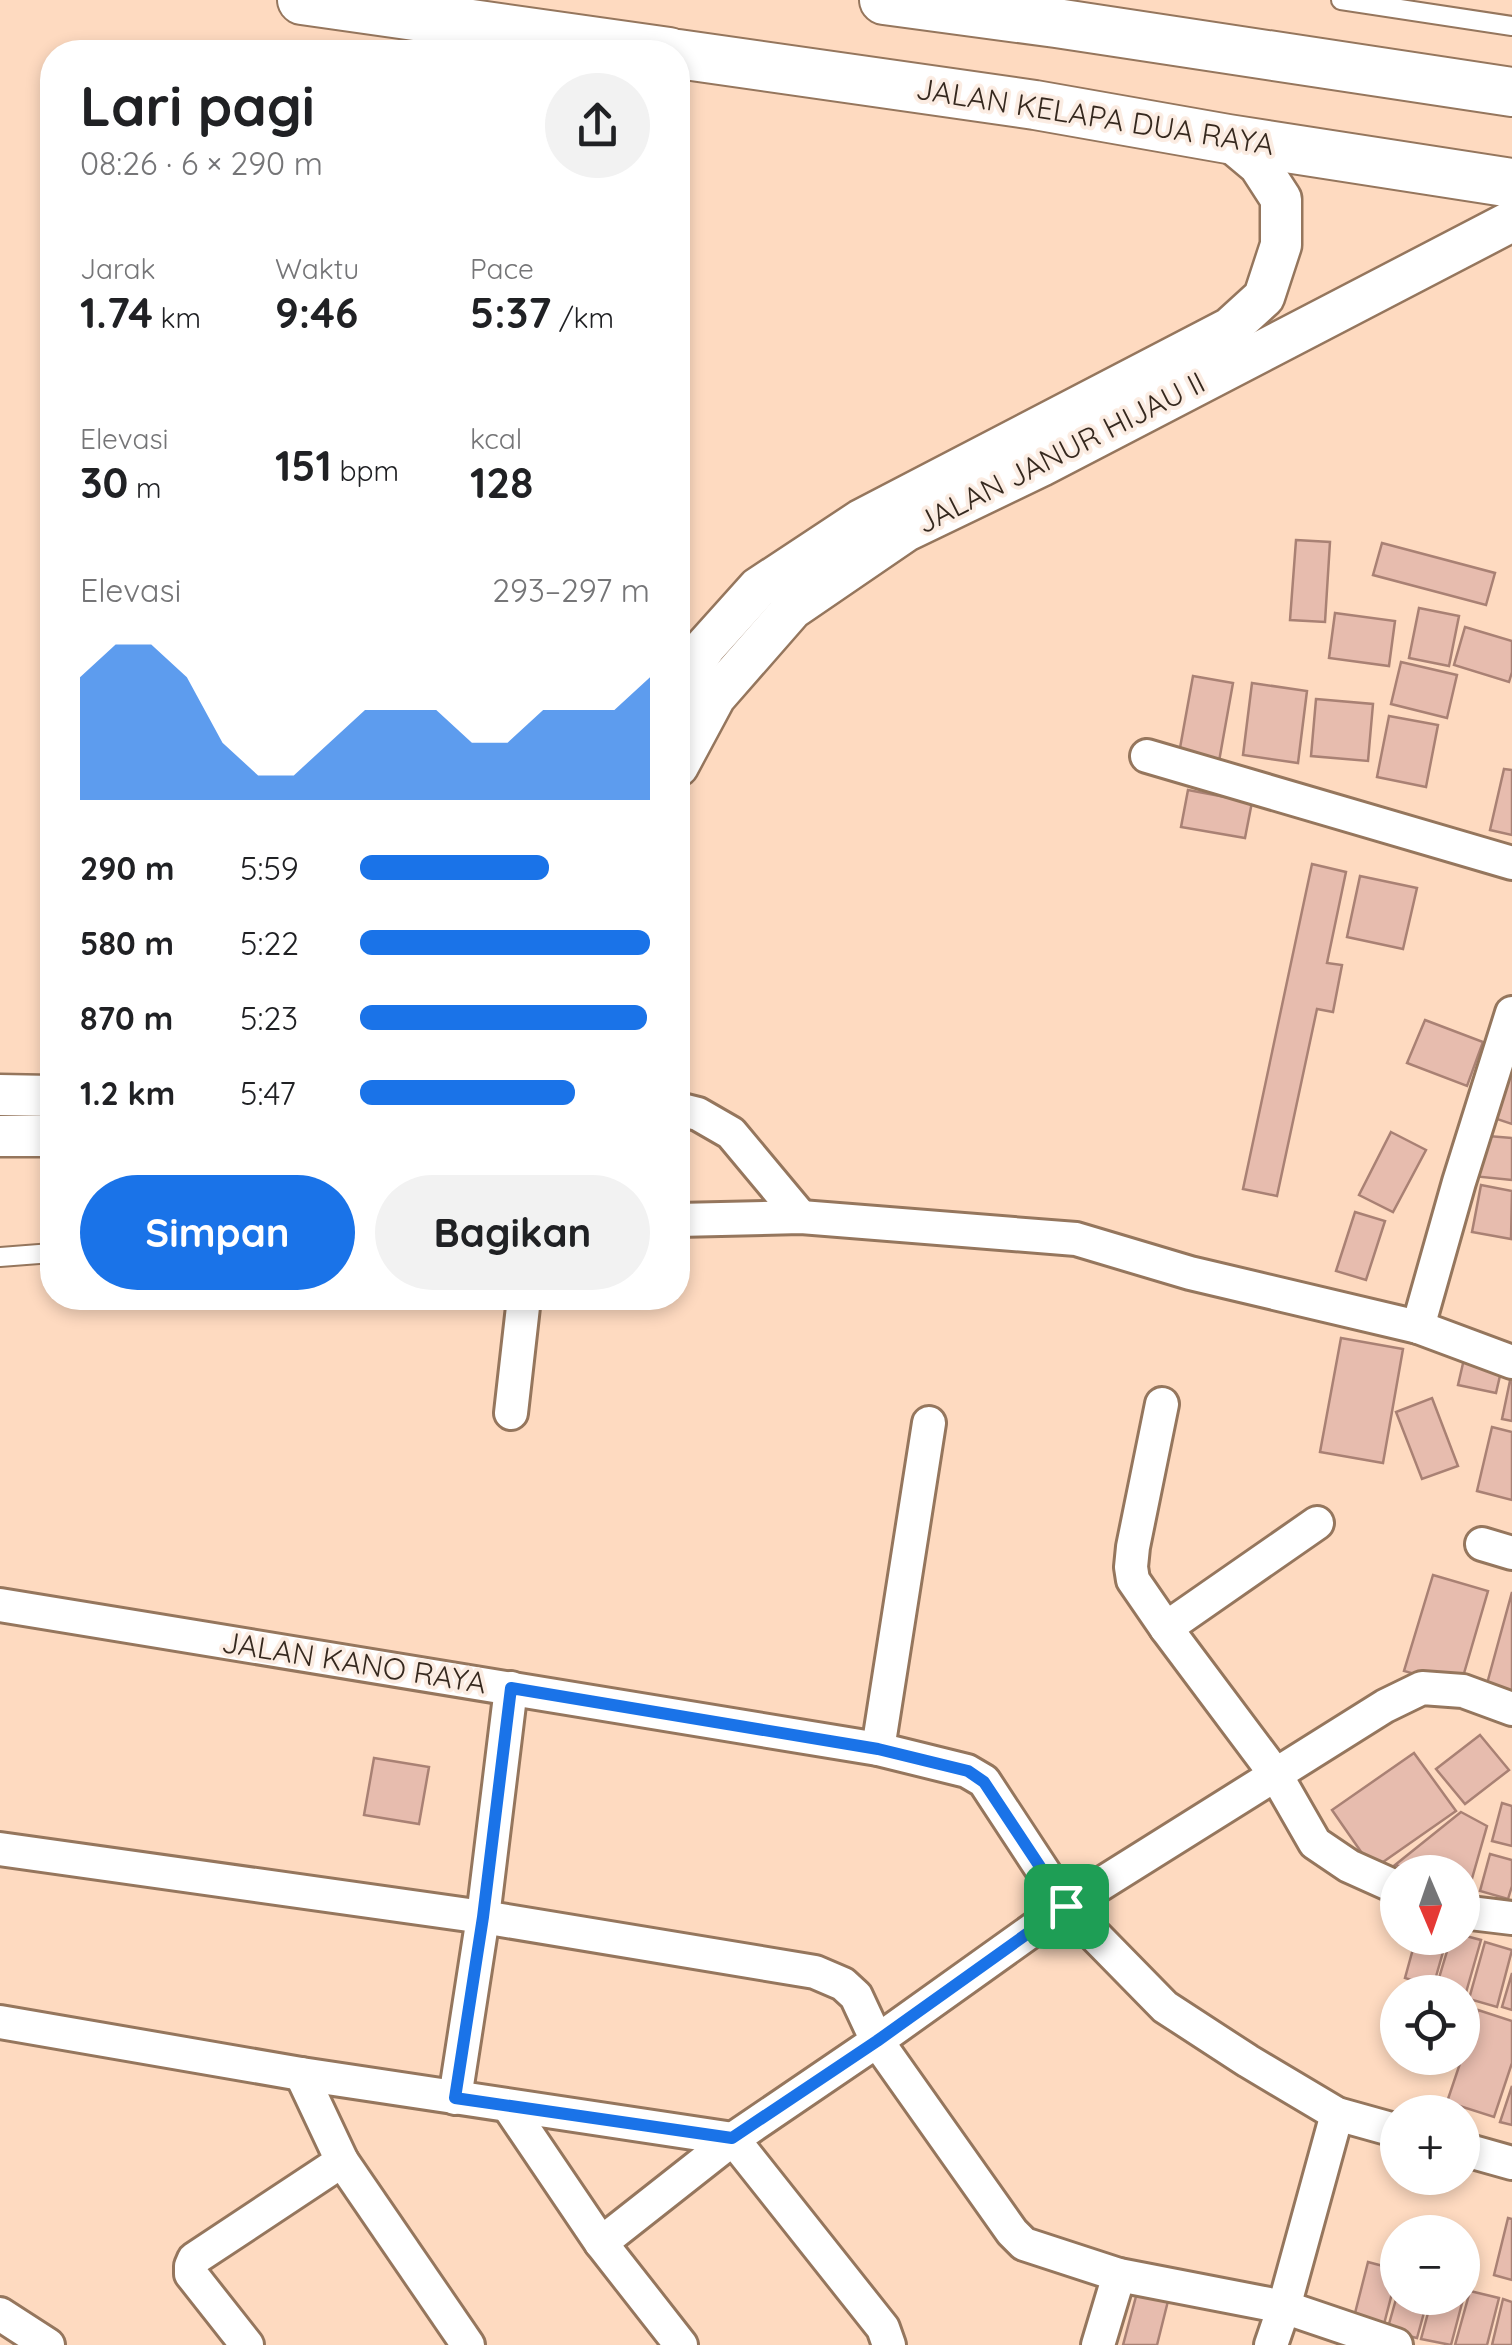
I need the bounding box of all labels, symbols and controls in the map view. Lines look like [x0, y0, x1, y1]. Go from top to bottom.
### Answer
street label: JALAN KELAPA DUA RAYA [913, 69, 1277, 163]
text: Lari pagi [80, 71, 315, 140]
button: share [545, 73, 650, 178]
text: 08:26 · 6 × 290 m [80, 143, 323, 183]
text: Jarak [80, 251, 155, 286]
text: Waktu [275, 251, 359, 286]
text: Pace [470, 251, 534, 286]
text: 1.74 [80, 286, 153, 339]
text: 9:46 [275, 286, 358, 339]
text: 5:37 [470, 286, 551, 339]
text: km [153, 300, 201, 335]
text: /km [551, 300, 614, 335]
street label: JALAN JANUR HIJAU II [910, 363, 1211, 541]
text: Elevasi [80, 421, 169, 456]
text: kcal [470, 421, 522, 456]
text: 151 [275, 439, 332, 492]
text: bpm [332, 453, 399, 488]
text: 30 [80, 456, 128, 509]
text: 128 [470, 456, 533, 509]
text: m [128, 470, 162, 505]
text: Elevasi [80, 570, 181, 610]
text: 293–297 m [492, 570, 650, 610]
text: 290 m [80, 848, 175, 888]
text: 5:59 [240, 848, 299, 888]
text: 580 m [80, 923, 174, 963]
text: 5:22 [240, 923, 299, 963]
text: 870 m [80, 998, 173, 1038]
text: 5:23 [240, 998, 298, 1038]
text: 1.2 km [80, 1073, 175, 1113]
text: 5:47 [240, 1073, 296, 1113]
button: Simpan [80, 1175, 355, 1290]
button: Bagikan [375, 1175, 650, 1290]
street label: JALAN KANO RAYA [219, 1622, 489, 1702]
north arrow [1380, 1855, 1480, 1955]
map controls [1380, 1855, 1480, 2315]
pin [1024, 1864, 1109, 1949]
icon: arrive [1039, 1879, 1094, 1934]
button: locate [1380, 1975, 1480, 2075]
button: + [1380, 2095, 1480, 2195]
button: − [1380, 2215, 1480, 2315]

